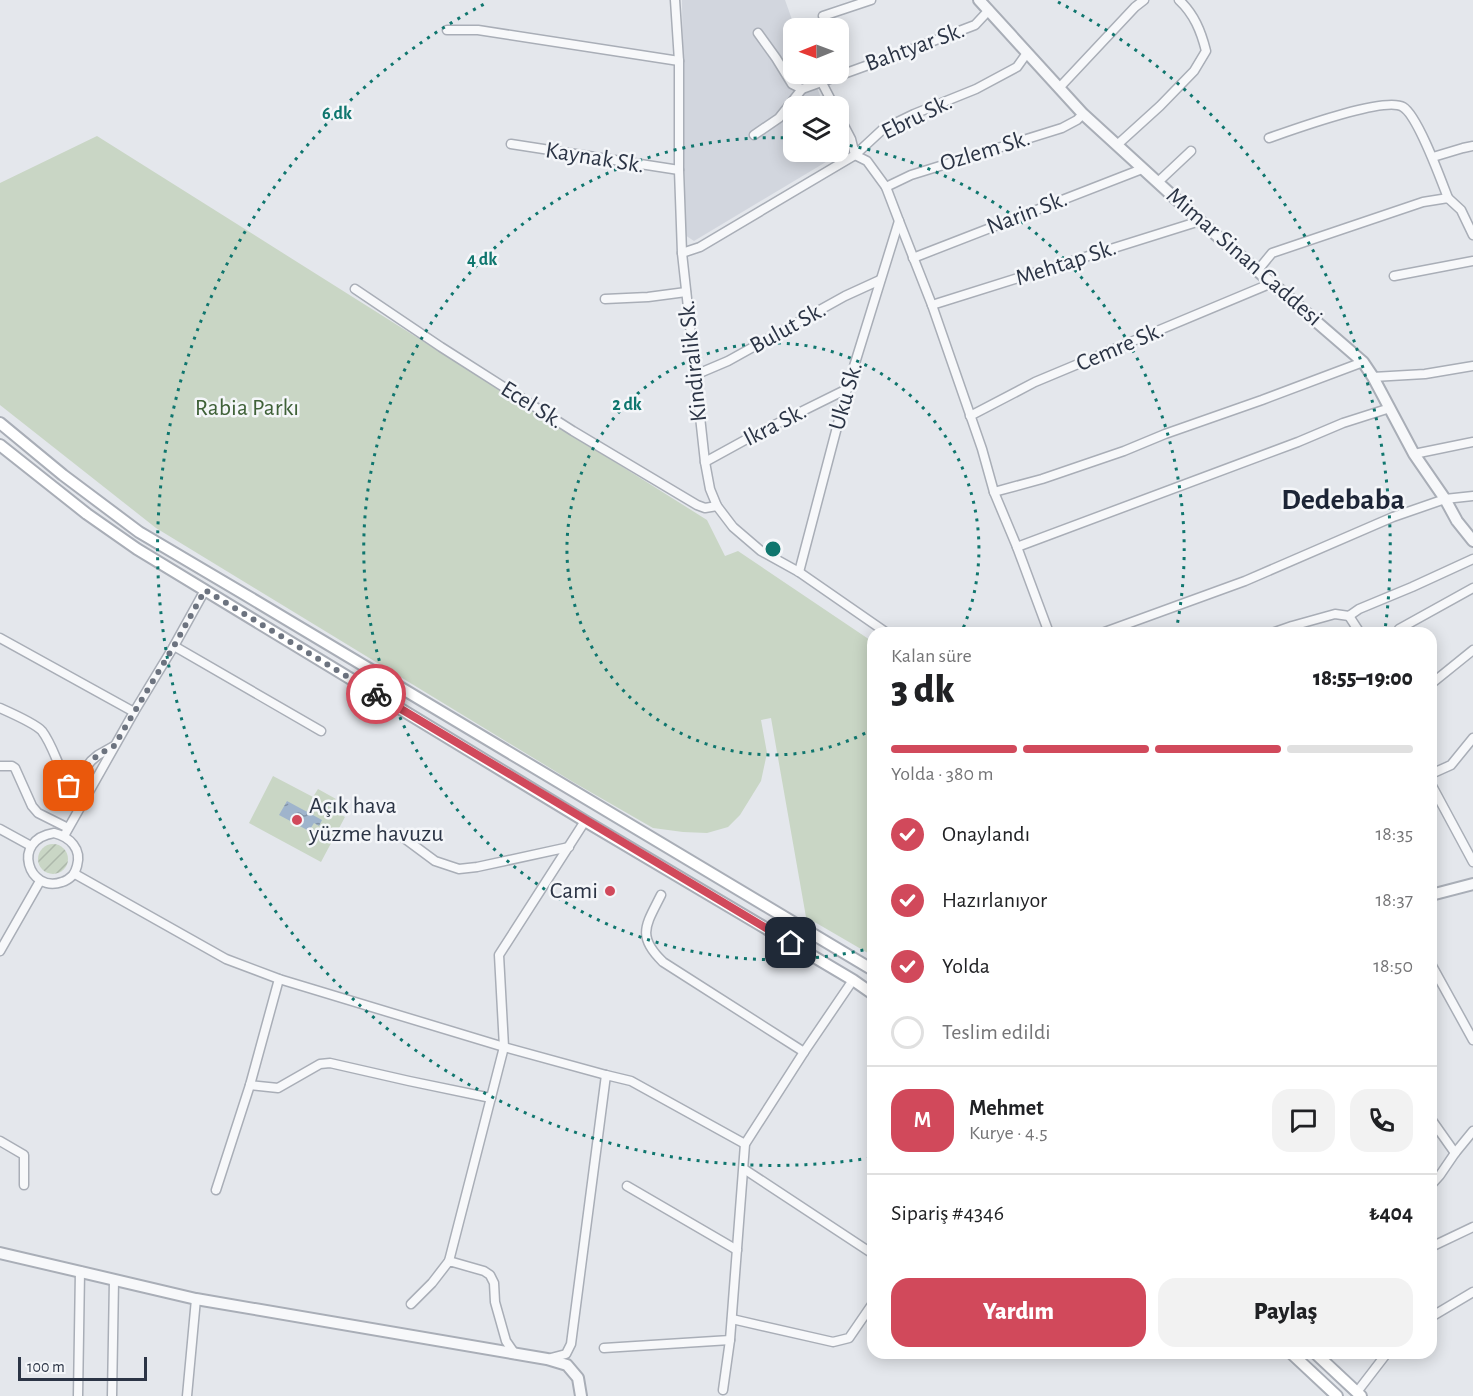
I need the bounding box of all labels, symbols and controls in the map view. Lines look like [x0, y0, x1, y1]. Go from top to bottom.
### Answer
north arrow [783, 18, 849, 84]
map controls [783, 18, 849, 162]
street label: Bahtyar Sk. [862, 18, 968, 76]
street label: Ebru Sk. [878, 90, 956, 144]
button: layers [783, 96, 849, 162]
text: 6 dk [322, 105, 352, 123]
street label: Ozlem Sk. [937, 126, 1033, 176]
street label: Kaynak Sk. [544, 138, 646, 178]
street label: Mimar Sinan Caddesi [1162, 183, 1326, 331]
street label: Narin Sk. [983, 187, 1071, 239]
street label: Mehtap Sk. [1013, 235, 1119, 291]
text: 4 dk [467, 251, 497, 269]
street label: Bulut Sk. [746, 298, 830, 358]
street label: Kindiralik Sk. [675, 299, 711, 423]
street label: Cemre Sk. [1073, 318, 1167, 376]
street label: Uku Sk. [825, 359, 867, 433]
street label: Ecel Sk. [497, 377, 567, 433]
park label: Rabia Parkı [195, 396, 299, 420]
text: 2 dk [612, 396, 642, 414]
street label: Ikra Sk. [740, 399, 810, 451]
district label: Dedebaba [1281, 485, 1405, 515]
centre of rings [763, 539, 783, 559]
text: Kalan süre [891, 646, 972, 666]
courier [346, 664, 406, 724]
text: 18:55–19:00 [1313, 667, 1413, 689]
text: 3 dk [891, 671, 955, 710]
icon: bike [360, 678, 393, 711]
pin [43, 760, 94, 811]
text: Yolda · 380 m [891, 764, 993, 784]
icon: bag [52, 769, 85, 802]
place label: Açık hava yüzme havuzu [308, 794, 443, 846]
marker: Açık hava yüzme havuzu [290, 813, 304, 827]
icon: check [891, 818, 924, 851]
text: Onaylandı [942, 823, 1030, 845]
text: 18:35 [1375, 824, 1413, 844]
place label: Cami [550, 879, 598, 903]
marker: Cami [603, 884, 617, 898]
icon: check [891, 884, 924, 917]
text: Hazırlanıyor [942, 889, 1047, 911]
text: 18:37 [1375, 890, 1413, 910]
pin [765, 917, 816, 968]
icon: home [774, 926, 807, 959]
icon: check [891, 950, 924, 983]
text: Yolda [942, 955, 990, 977]
text: 18:50 [1373, 956, 1413, 976]
text: Teslim edildi [942, 1021, 1051, 1043]
button: chat [1272, 1089, 1335, 1152]
button: phone [1350, 1089, 1413, 1152]
text: Mehmet [969, 1097, 1044, 1119]
text: M [914, 1109, 931, 1131]
text: Kurye · 4.5 [969, 1123, 1048, 1143]
text: Sipariş #4346 [891, 1202, 1004, 1224]
text: ₺404 [1369, 1202, 1413, 1224]
button: Yardım [891, 1278, 1146, 1347]
button: Paylaş [1158, 1278, 1413, 1347]
scale bar [18, 1354, 147, 1382]
text: 100 m [27, 1359, 65, 1375]

